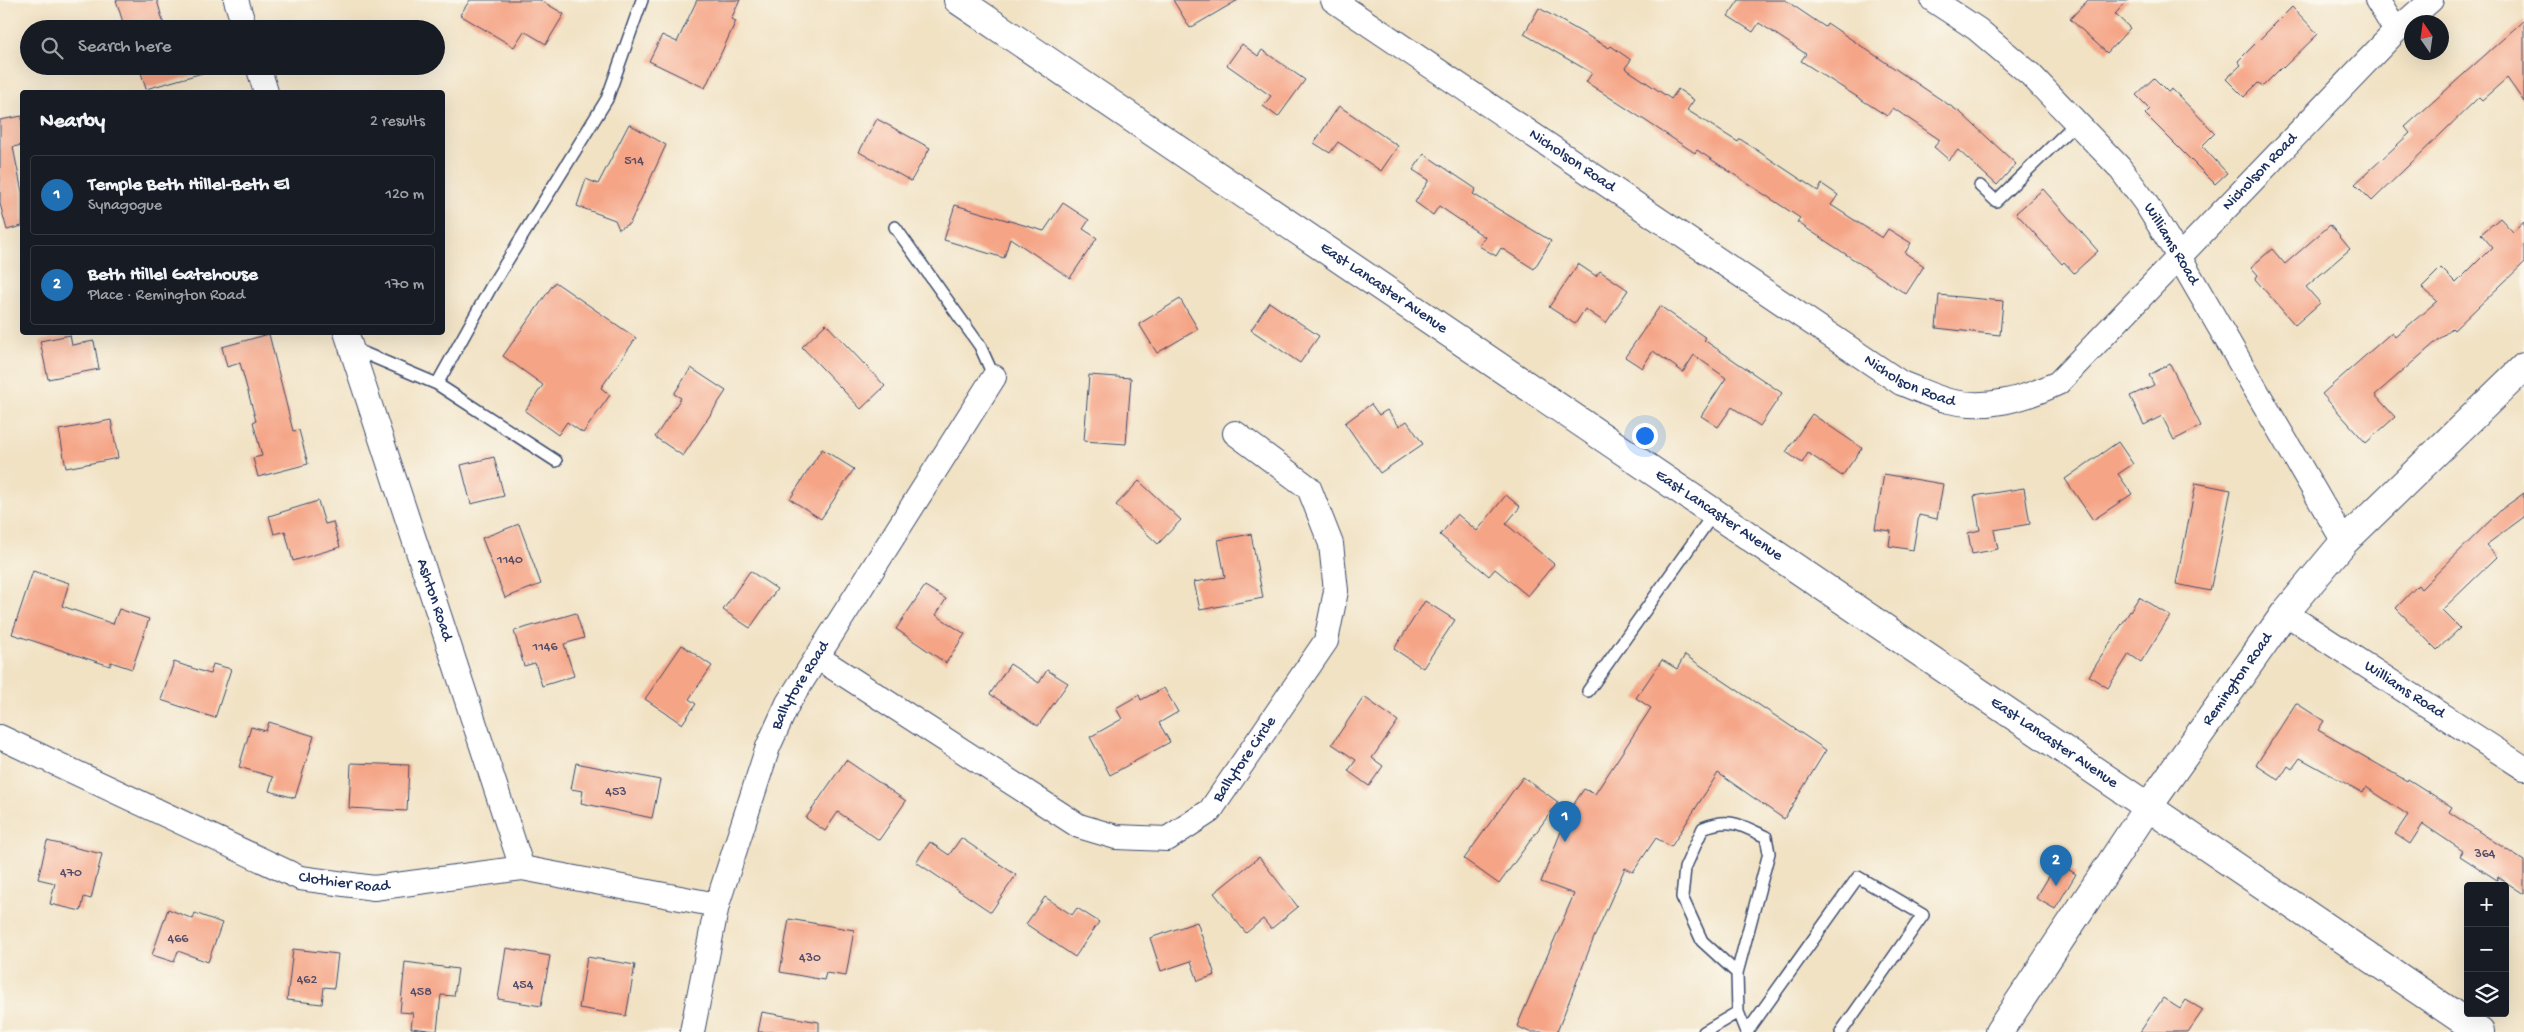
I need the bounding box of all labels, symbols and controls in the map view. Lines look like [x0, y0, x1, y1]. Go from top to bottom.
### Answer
north arrow [2404, 15, 2449, 60]
search box [20, 20, 445, 75]
icon: search [38, 34, 66, 62]
text: Search here [78, 36, 172, 59]
text: Nearby [40, 110, 105, 135]
text: 2 results [370, 113, 425, 132]
street label: Nicholson Road [1525, 125, 1620, 198]
street label: Nicholson Road [2219, 128, 2303, 215]
house number: 514 [624, 153, 644, 170]
text: Temple Beth Hillel-Beth El [88, 174, 290, 197]
text: 1 [54, 186, 60, 205]
text: 120 m [385, 186, 424, 205]
text: Synagogue [88, 197, 162, 216]
street label: Williams Road [2139, 200, 2204, 290]
street label: East Lancaster Avenue [1316, 238, 1451, 339]
text: Beth Hillel Gatehouse [88, 264, 258, 287]
text: 2 [53, 276, 61, 295]
text: 170 m [385, 276, 424, 295]
text: Place · Remington Road [88, 287, 245, 306]
street label: Nicholson Road [1860, 351, 1958, 412]
your location [1632, 423, 1658, 449]
street label: East Lancaster Avenue [1651, 466, 1787, 566]
house number: 1140 [496, 552, 523, 569]
street label: Ashton Road [412, 557, 457, 645]
street label: Remington Road [2199, 628, 2278, 730]
street label: Ballytore Road [767, 637, 835, 734]
house number: 1146 [531, 639, 558, 656]
street label: Williams Road [2360, 657, 2449, 724]
street label: East Lancaster Avenue [1986, 693, 2122, 793]
street label: Ballytore Circle [1209, 712, 1281, 807]
house number: 453 [605, 784, 627, 801]
pin: 1 [1549, 801, 1581, 842]
pin: 2 [2040, 845, 2072, 886]
house number: 364 [2474, 846, 2496, 863]
house number: 470 [60, 865, 82, 882]
street label: Clothier Road [297, 868, 392, 898]
map controls [2464, 882, 2509, 1017]
button: + [2464, 882, 2509, 927]
button: − [2464, 927, 2509, 972]
house number: 466 [168, 931, 189, 948]
house number: 430 [799, 950, 821, 967]
house number: 462 [297, 972, 317, 989]
button: layers [2464, 972, 2509, 1017]
house number: 454 [513, 977, 534, 994]
house number: 458 [410, 984, 432, 1001]

